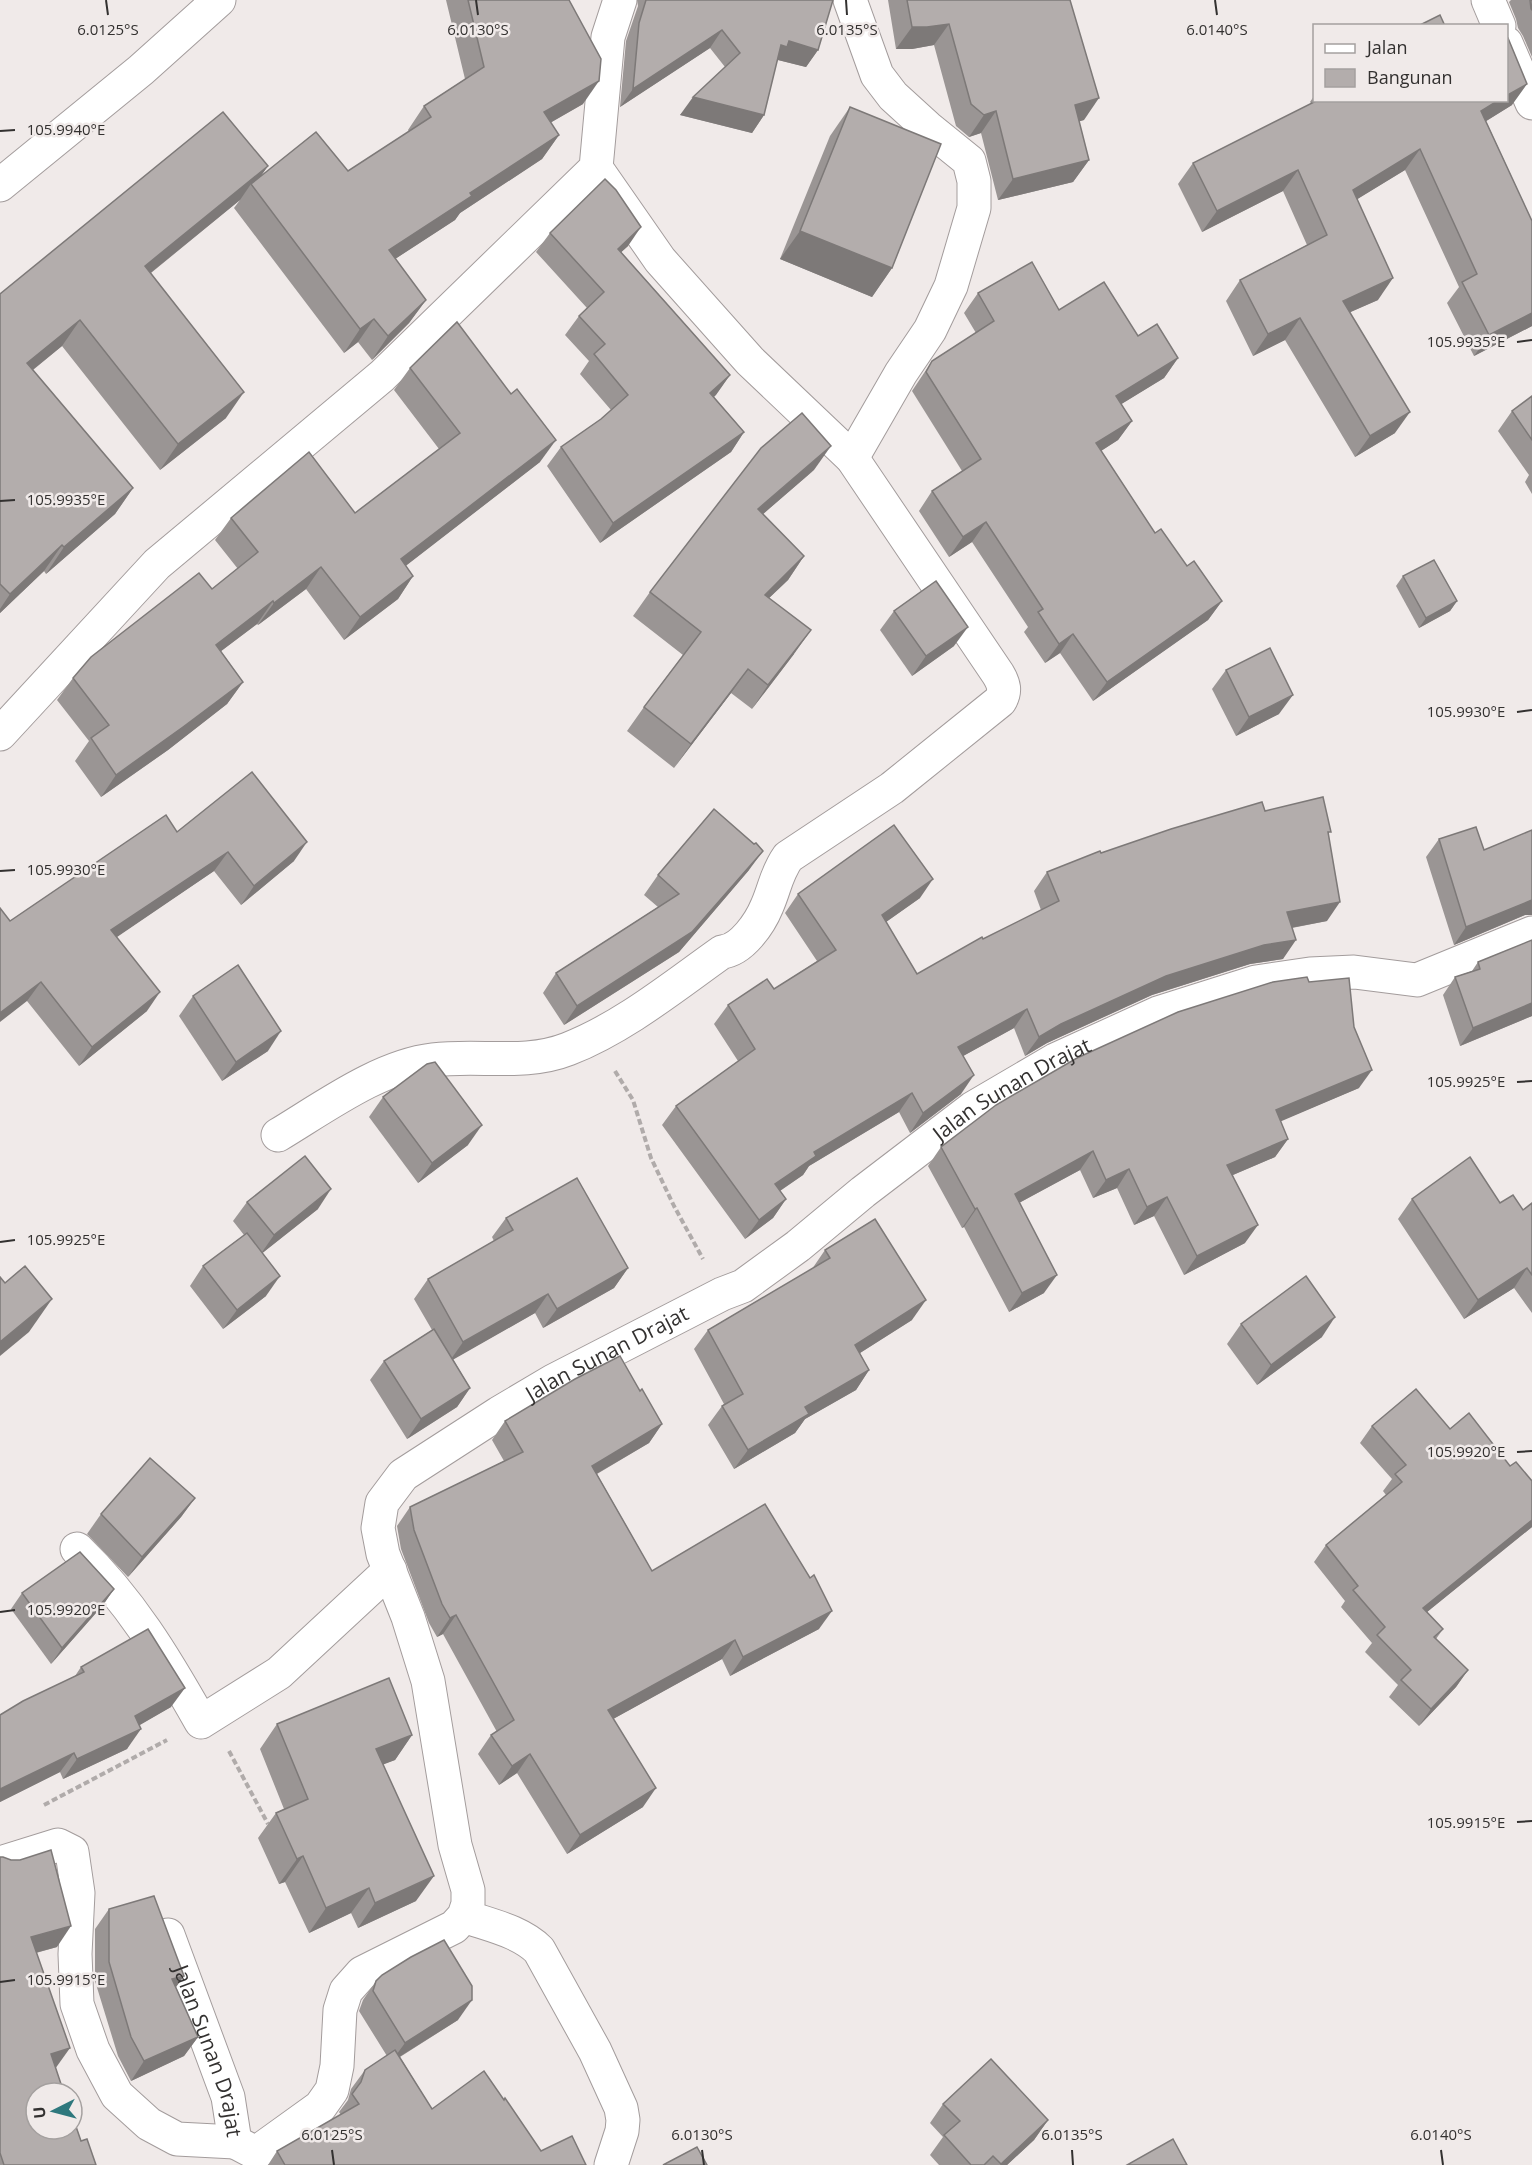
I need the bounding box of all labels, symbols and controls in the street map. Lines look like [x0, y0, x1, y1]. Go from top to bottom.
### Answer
text: 6.0125°S [77, 19, 139, 39]
text: 6.0130°S [447, 19, 509, 39]
text: 6.0135°S [816, 19, 878, 39]
text: 6.0140°S [1186, 19, 1248, 39]
legend [1313, 24, 1508, 102]
text: Jalan [1365, 35, 1407, 59]
text: Bangunan [1367, 65, 1453, 89]
text: 105.9940°E [27, 119, 105, 139]
text: 105.9935°E [1427, 331, 1505, 351]
text: 105.9935°E [27, 489, 105, 509]
text: 105.9930°E [1427, 701, 1505, 721]
text: 105.9930°E [27, 859, 105, 879]
street label: Jalan Sunan Drajat [925, 1031, 1095, 1148]
text: 105.9925°E [1427, 1071, 1505, 1091]
text: 105.9925°E [27, 1229, 105, 1249]
street label: Jalan Sunan Drajat [518, 1299, 693, 1408]
text: 105.9920°E [1427, 1441, 1505, 1461]
text: 105.9920°E [27, 1599, 105, 1619]
text: 105.9915°E [1427, 1812, 1505, 1832]
street label: Jalan Sunan Drajat [167, 1959, 249, 2139]
text: 105.9915°E [27, 1969, 105, 1989]
north arrow [24, 2081, 84, 2141]
text: U [28, 2105, 51, 2120]
text: 6.0125°S [301, 2124, 363, 2144]
text: 6.0130°S [671, 2124, 733, 2144]
text: 6.0135°S [1041, 2124, 1103, 2144]
text: 6.0140°S [1410, 2124, 1472, 2144]

